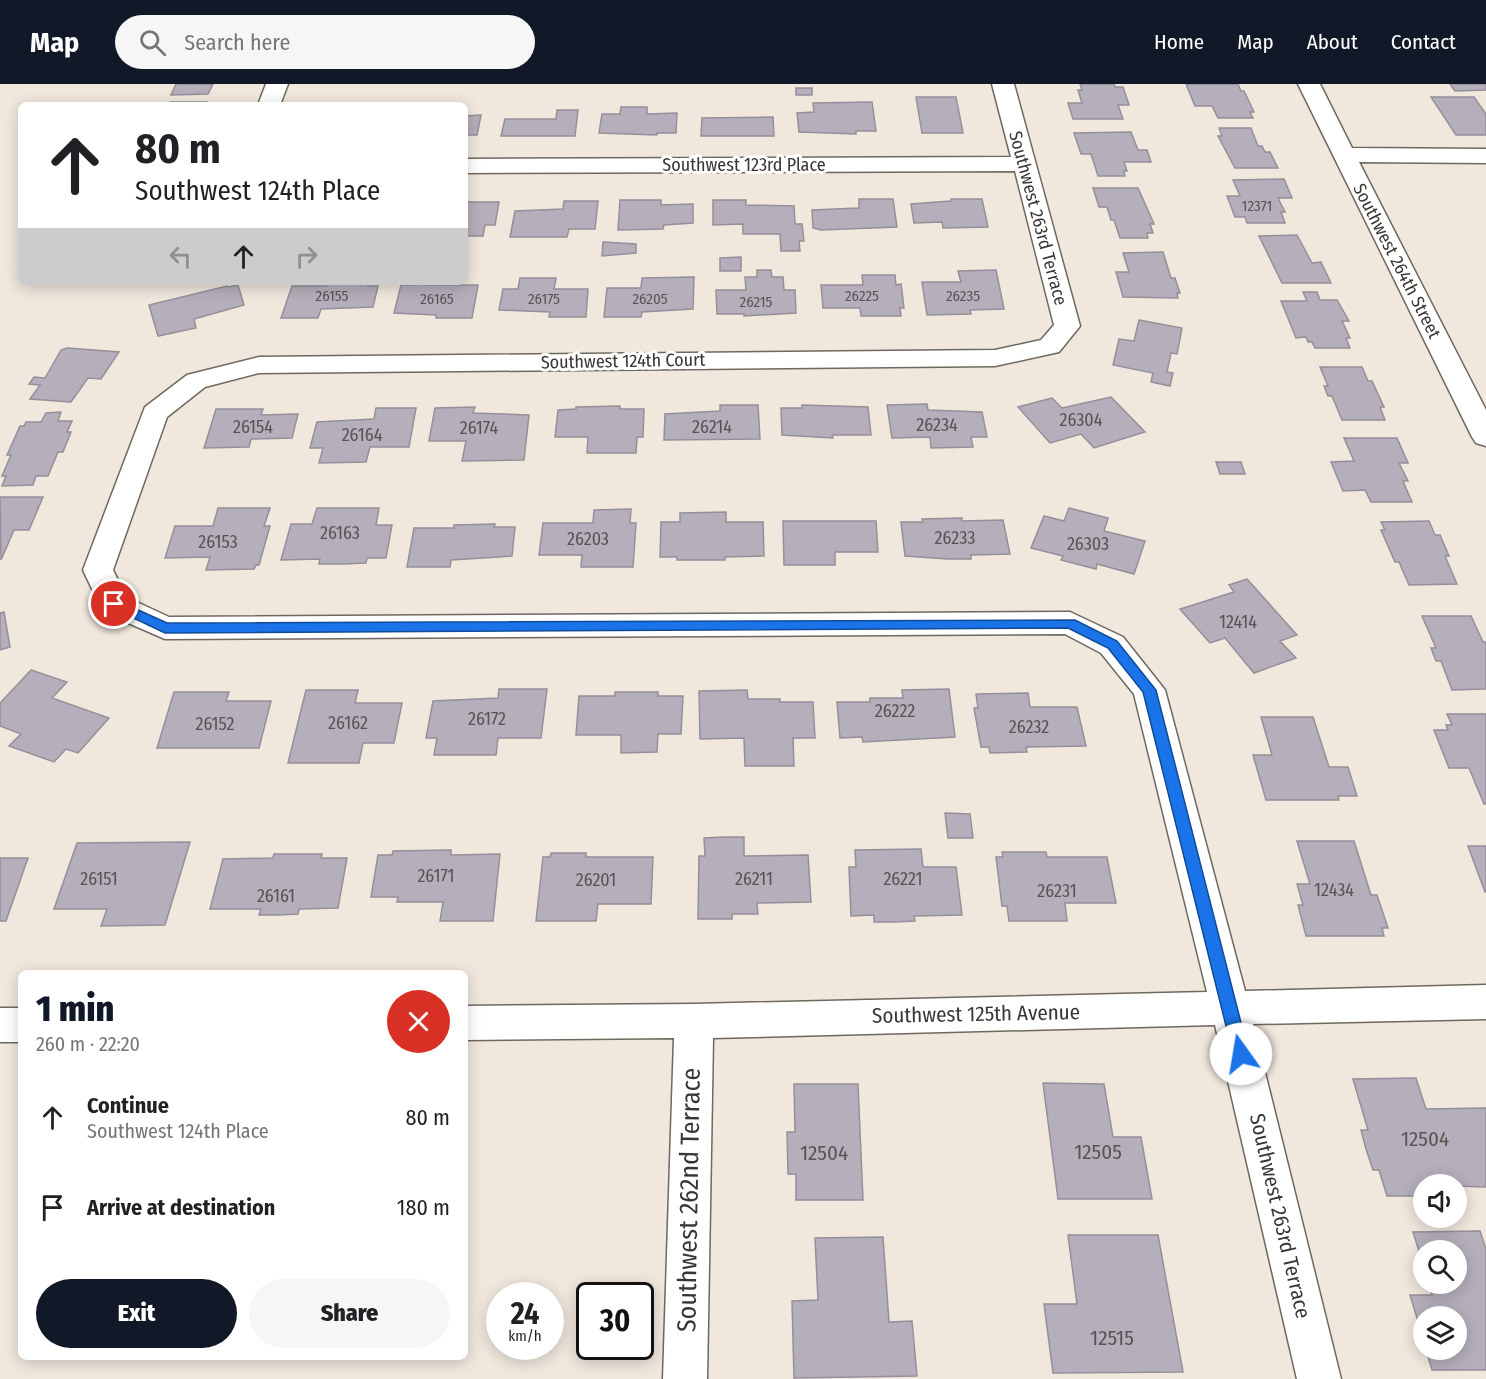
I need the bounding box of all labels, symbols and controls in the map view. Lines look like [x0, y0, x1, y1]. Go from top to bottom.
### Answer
search box [115, 15, 535, 69]
text: Map [30, 26, 79, 59]
icon: search [136, 26, 169, 59]
text: Search here [184, 29, 290, 56]
text: Home [1154, 29, 1204, 55]
text: Map [1237, 29, 1274, 55]
text: About [1307, 29, 1358, 55]
text: Contact [1391, 29, 1456, 55]
text: 80 m [135, 124, 221, 174]
icon: ahead [36, 126, 114, 204]
street label: Southwest 263rd Terrace [1004, 128, 1072, 308]
street label: Southwest 123rd Place [662, 154, 826, 176]
text: Southwest 124th Place [135, 175, 380, 207]
street label: Southwest 264th Street [1348, 180, 1446, 342]
house number: 12371 [1242, 197, 1272, 215]
icon: left [164, 240, 197, 273]
icon: ahead [227, 240, 260, 273]
icon: right [290, 240, 323, 273]
house number: 26155 [316, 287, 349, 305]
house number: 26225 [845, 287, 879, 305]
house number: 26235 [946, 287, 980, 305]
house number: 26165 [420, 290, 454, 308]
house number: 26175 [528, 290, 560, 308]
house number: 26205 [632, 290, 668, 308]
house number: 26215 [740, 293, 773, 311]
street label: Southwest 124th Court [541, 349, 705, 373]
house number: 26304 [1060, 409, 1103, 431]
house number: 26234 [916, 414, 958, 436]
house number: 26154 [233, 416, 273, 438]
house number: 26214 [692, 416, 732, 438]
house number: 26174 [460, 417, 499, 439]
house number: 26164 [342, 424, 383, 446]
house number: 26163 [320, 522, 360, 544]
house number: 26233 [935, 527, 975, 549]
house number: 26203 [567, 528, 609, 550]
house number: 26153 [198, 531, 238, 553]
house number: 26303 [1067, 533, 1109, 555]
pin [88, 578, 139, 629]
icon: arrive [97, 587, 130, 620]
house number: 12414 [1219, 611, 1257, 633]
house number: 26222 [875, 700, 915, 722]
house number: 26172 [468, 708, 506, 730]
house number: 26162 [328, 712, 368, 734]
house number: 26152 [195, 713, 235, 735]
house number: 26232 [1009, 716, 1049, 738]
house number: 26171 [417, 865, 455, 887]
house number: 26151 [80, 868, 118, 890]
house number: 26211 [735, 868, 773, 890]
house number: 26221 [883, 868, 923, 890]
house number: 26201 [576, 869, 616, 891]
house number: 12434 [1314, 879, 1354, 901]
house number: 26231 [1037, 880, 1077, 902]
house number: 26161 [257, 885, 295, 907]
text: 1 min [36, 987, 114, 1031]
button: close [387, 990, 450, 1053]
street label: Southwest 125th Avenue [872, 999, 1080, 1029]
position arrow [1209, 1022, 1273, 1086]
text: 260 m · 22:20 [36, 1032, 140, 1056]
street label: Southwest 262nd Terrace [671, 1068, 707, 1332]
text: Continue [87, 1092, 169, 1119]
icon: ahead [36, 1101, 69, 1134]
text: 80 m [405, 1104, 450, 1131]
street label: Southwest 263rd Terrace [1244, 1111, 1316, 1321]
text: Southwest 124th Place [87, 1119, 269, 1143]
house number: 12504 [1401, 1126, 1449, 1152]
house number: 12505 [1074, 1139, 1122, 1165]
house number: 12504 [800, 1140, 848, 1166]
map controls [1413, 1174, 1467, 1360]
button: sound [1413, 1174, 1467, 1228]
icon: arrive [36, 1191, 69, 1224]
text: Arrive at destination [87, 1194, 275, 1221]
text: 180 m [397, 1194, 450, 1221]
button: search [1413, 1240, 1467, 1294]
button: Exit [36, 1279, 237, 1348]
button: Share [249, 1279, 450, 1348]
speed limit sign: 30 [576, 1282, 654, 1360]
text: 24 [511, 1296, 539, 1332]
button: layers [1413, 1306, 1467, 1360]
house number: 12515 [1090, 1325, 1134, 1351]
text: km/h [508, 1327, 542, 1345]

